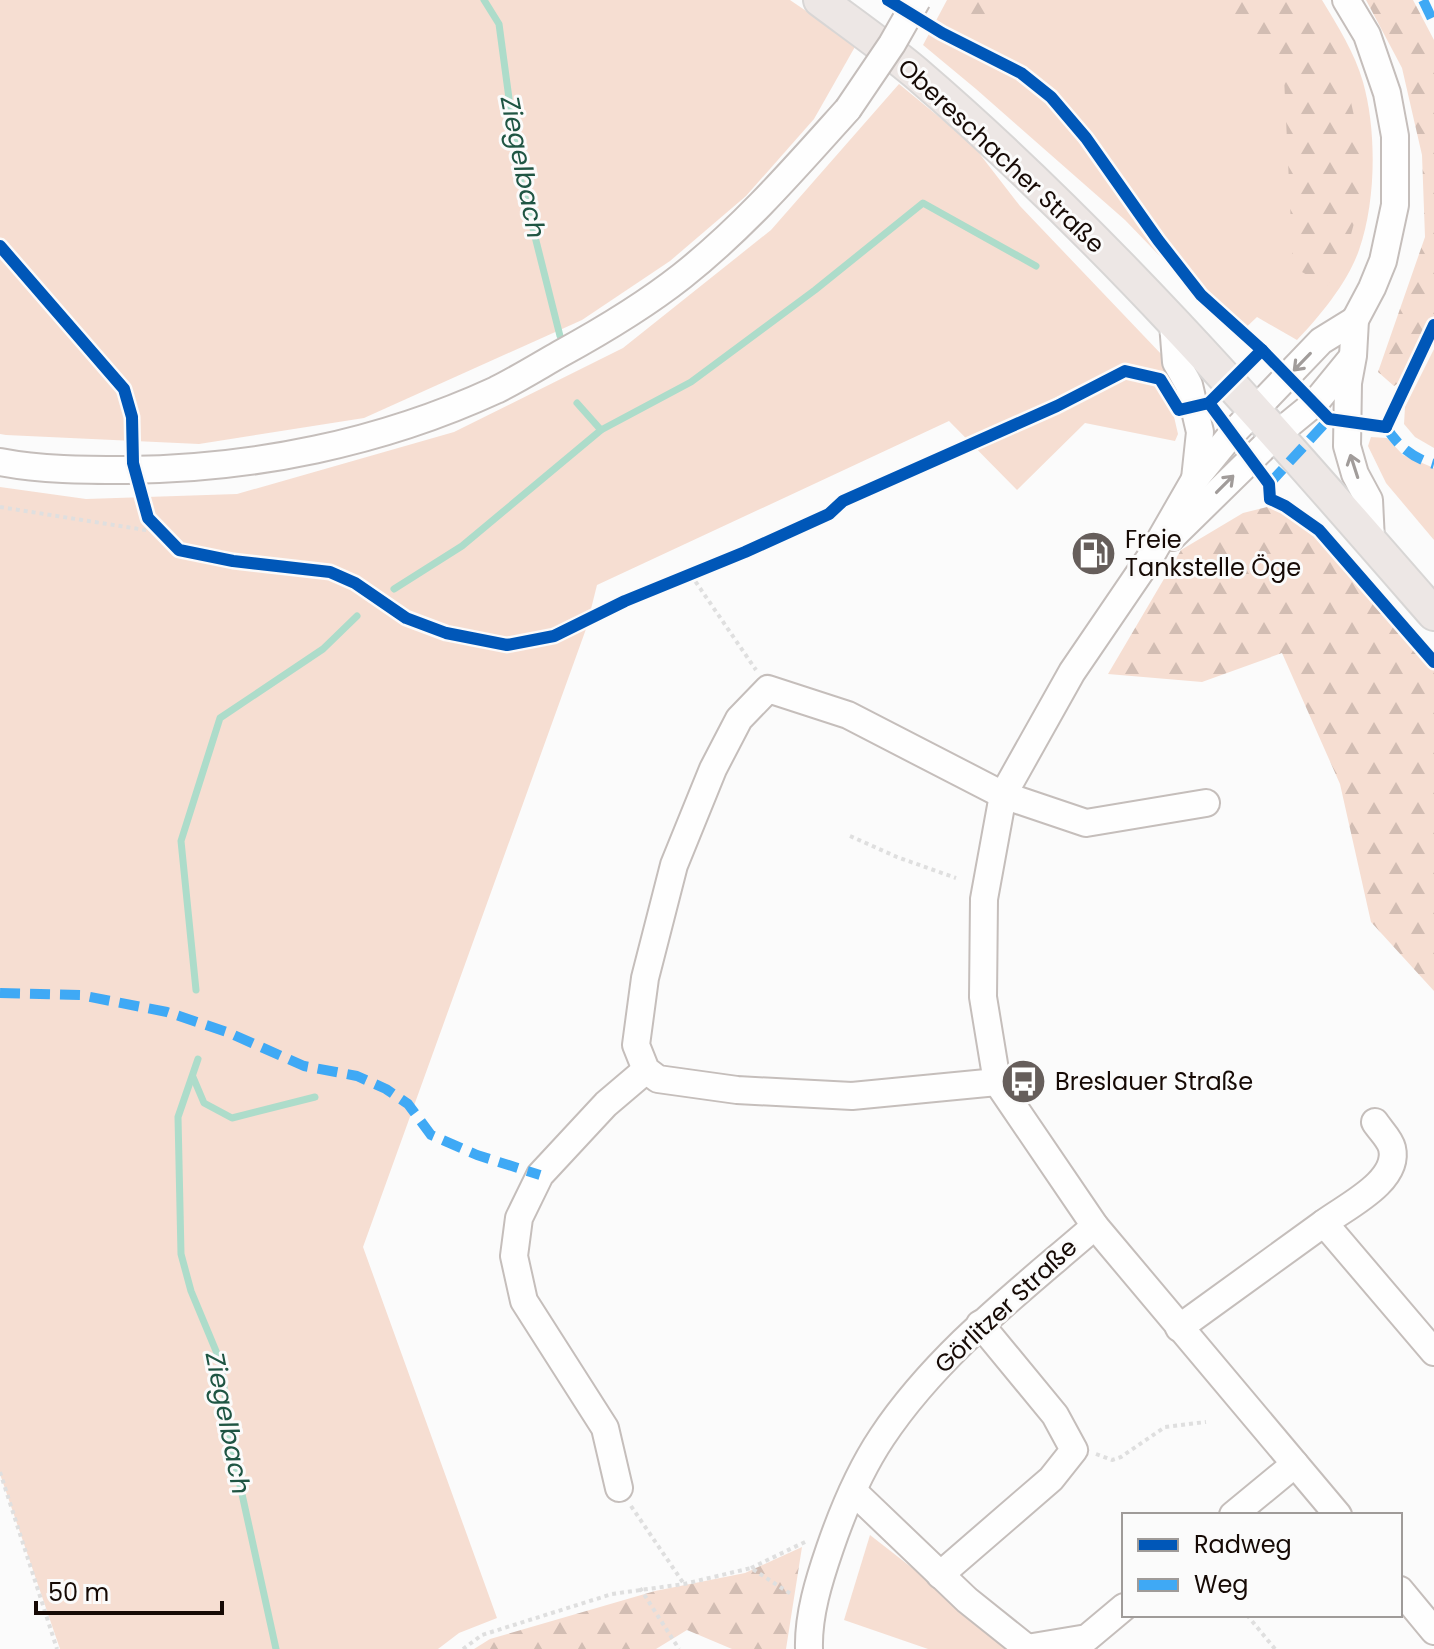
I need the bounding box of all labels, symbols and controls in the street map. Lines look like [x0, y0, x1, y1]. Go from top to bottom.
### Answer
street label: Obereschacher Straße [891, 51, 1112, 260]
water label: Ziegelbach [491, 92, 554, 241]
one-way arrow [1292, 352, 1311, 372]
one-way arrow [1345, 454, 1360, 479]
one-way arrow [1215, 475, 1235, 494]
place label: Freie Tankstelle Öge [1125, 523, 1301, 584]
fuel station icon: Freie Tankstelle Öge [1070, 530, 1118, 578]
bus stop icon: Breslauer Straße [1000, 1058, 1048, 1106]
place label: Breslauer Straße [1055, 1065, 1253, 1098]
street label: Görlitzer Straße [927, 1231, 1084, 1380]
water label: Ziegelbach [196, 1348, 259, 1497]
legend [1122, 1513, 1402, 1617]
text: Radweg [1194, 1528, 1292, 1561]
scale bar [36, 1565, 222, 1615]
text: Weg [1194, 1568, 1249, 1601]
text: 50 m [48, 1576, 109, 1609]

